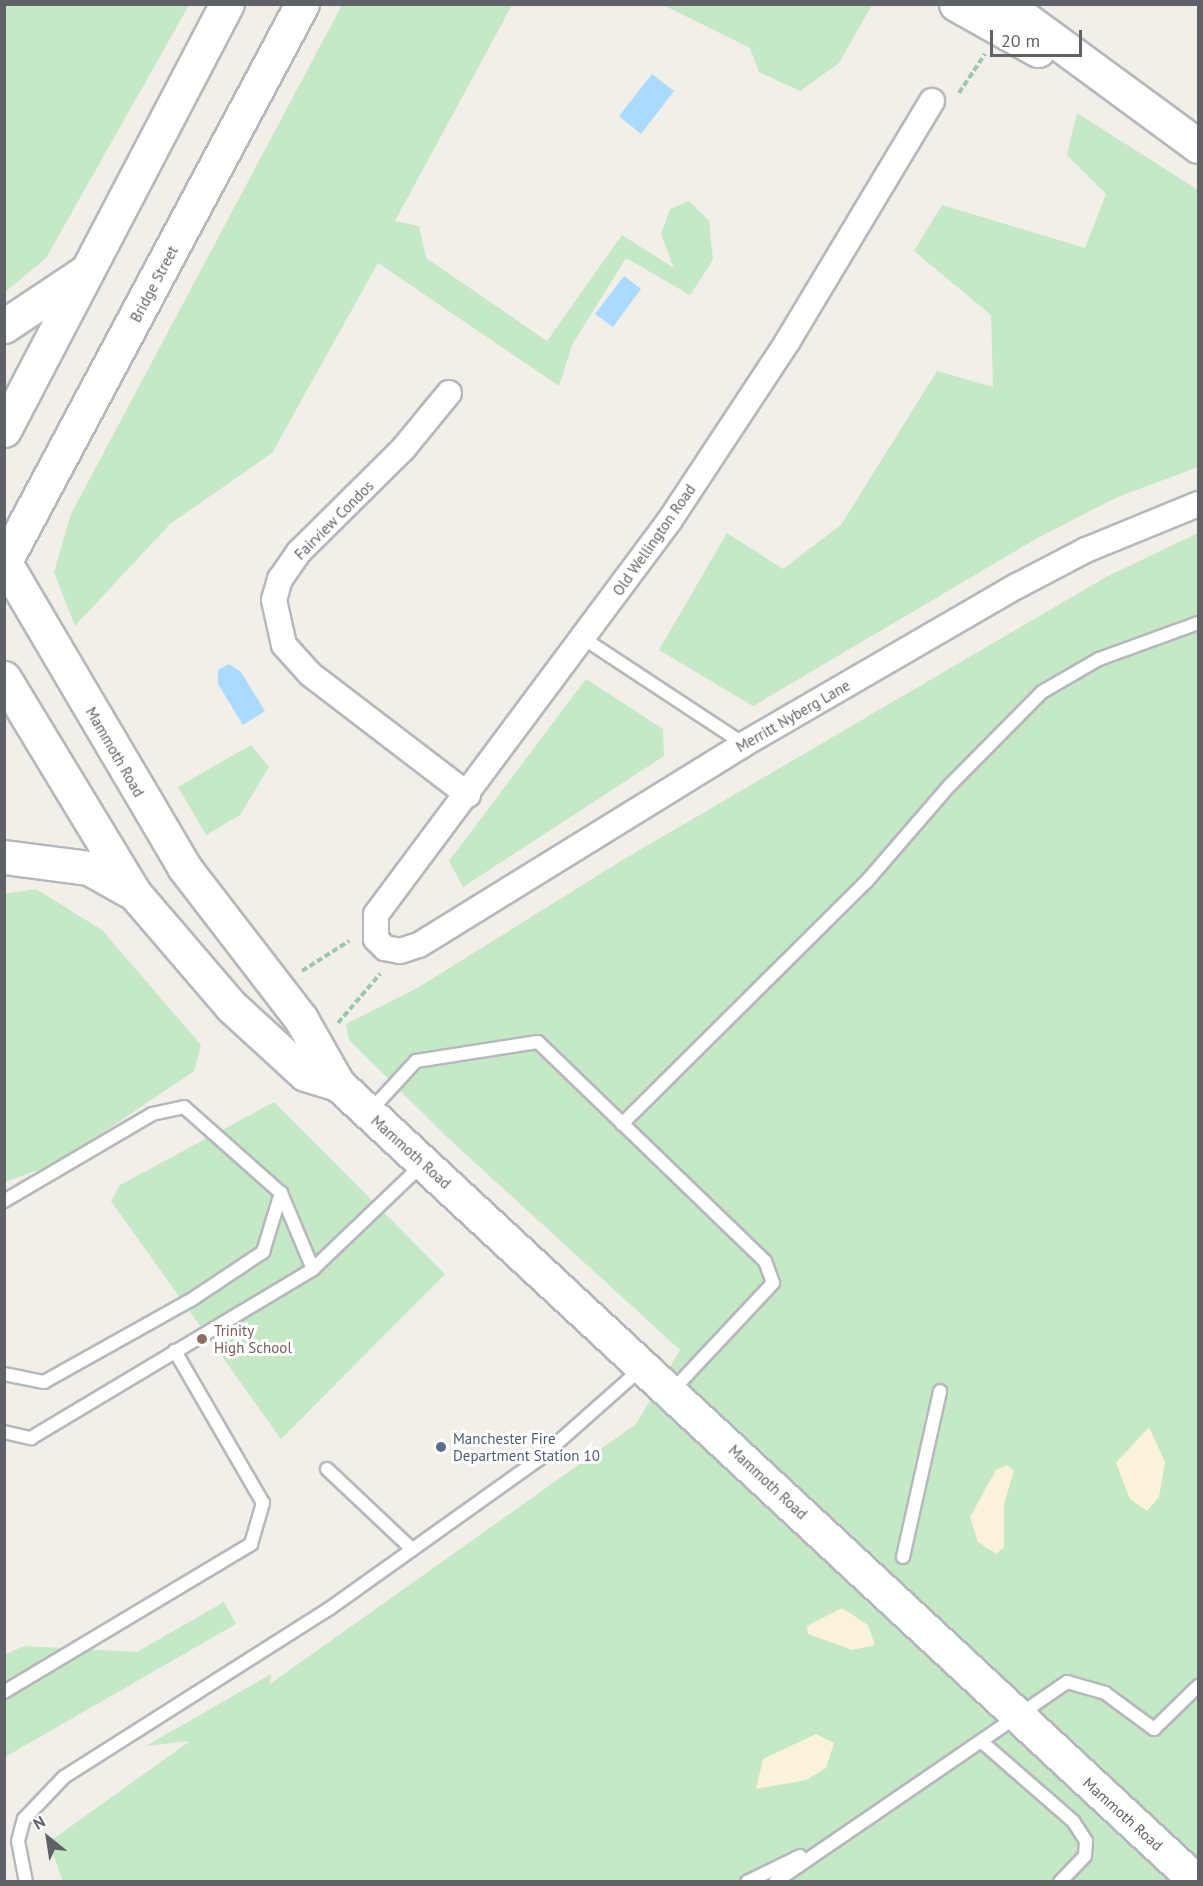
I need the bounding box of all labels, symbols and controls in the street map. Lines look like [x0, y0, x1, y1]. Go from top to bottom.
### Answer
scale bar [993, 18, 1084, 56]
text: 20 m [1001, 29, 1040, 52]
street label: Bridge Street [126, 243, 182, 325]
street label: Fairview Condos [291, 477, 377, 563]
street label: Old Wellington Road [609, 481, 699, 599]
street label: Merritt Nyberg Lane [733, 676, 853, 756]
street label: Mammoth Road [82, 704, 148, 800]
street label: Mammoth Road [368, 1112, 454, 1192]
place label: Trinity High School [214, 1321, 292, 1356]
marker: Trinity High School [195, 1332, 209, 1346]
place label: Manchester Fire Department Station 10 [453, 1429, 600, 1464]
marker: Manchester Fire Department Station 10 [434, 1440, 448, 1454]
street label: Mammoth Road [725, 1441, 811, 1523]
street label: Mammoth Road [1080, 1774, 1166, 1854]
north arrow [18, 1808, 78, 1868]
text: N [29, 1811, 49, 1834]

